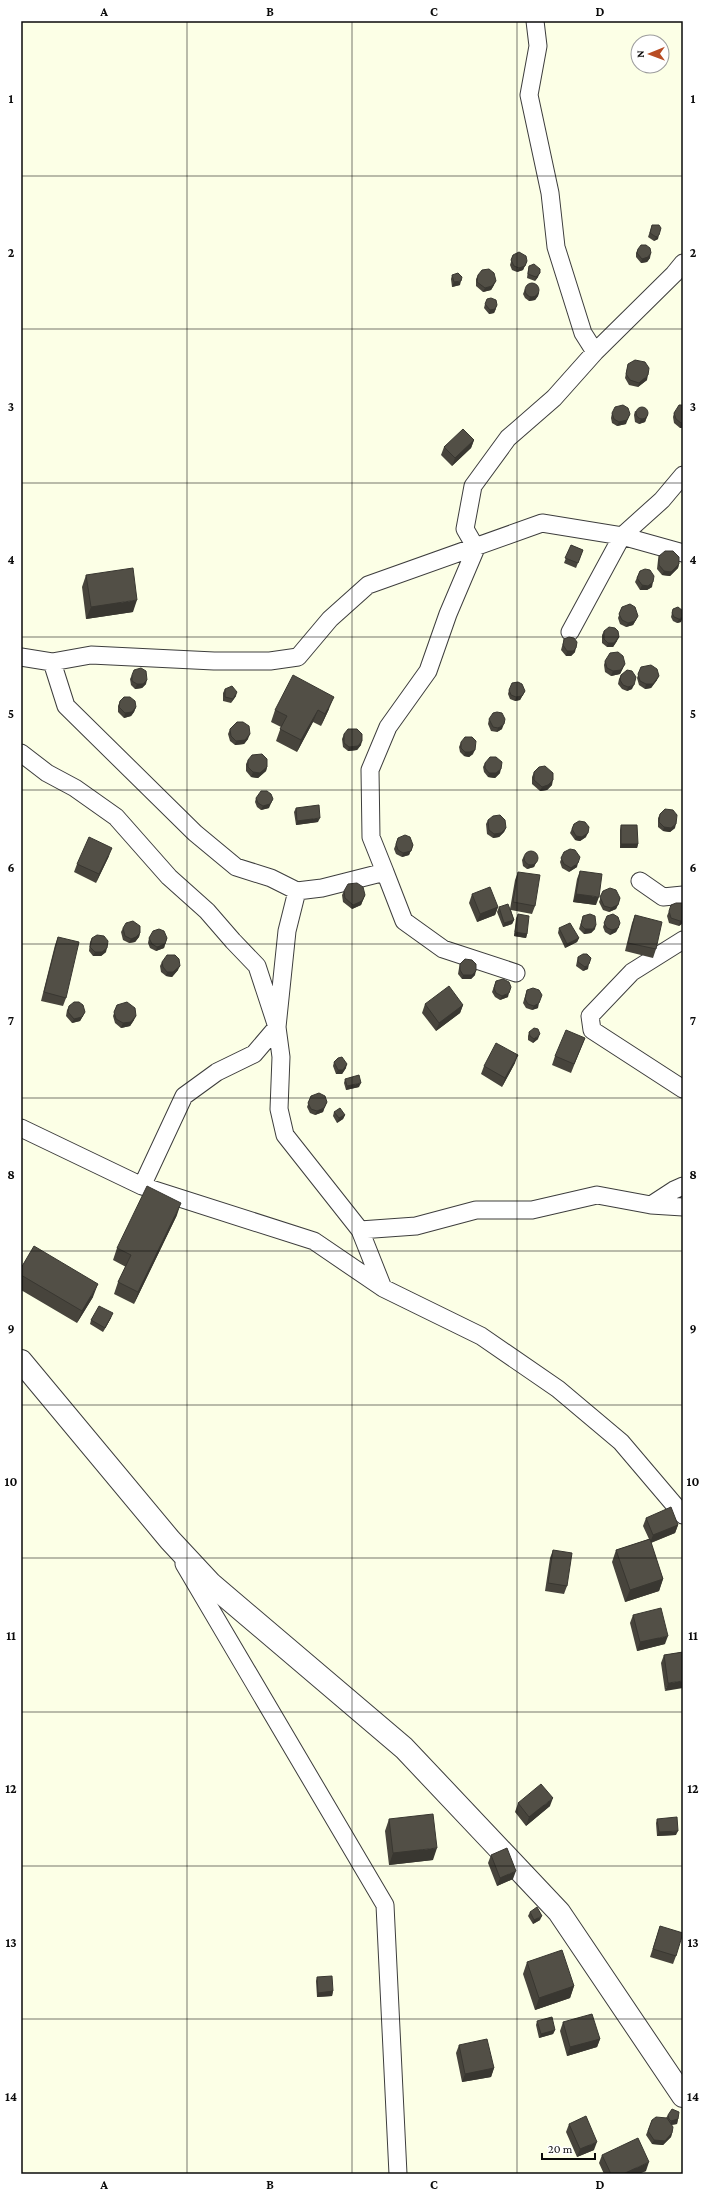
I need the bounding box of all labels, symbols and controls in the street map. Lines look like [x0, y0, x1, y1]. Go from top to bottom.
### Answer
text: A [99, 4, 108, 19]
text: B [266, 4, 274, 19]
text: C [430, 4, 438, 19]
text: D [596, 4, 605, 19]
north arrow [630, 34, 670, 74]
text: N [634, 50, 646, 58]
text: 1 [9, 91, 14, 106]
text: 1 [691, 91, 696, 106]
text: 2 [8, 245, 15, 260]
text: 2 [690, 245, 697, 260]
text: 3 [8, 399, 14, 414]
text: 3 [690, 399, 696, 414]
text: 4 [7, 552, 15, 567]
text: 4 [689, 552, 697, 567]
text: 5 [8, 706, 14, 721]
text: 5 [690, 706, 696, 721]
text: 6 [7, 860, 15, 875]
text: 6 [689, 860, 697, 875]
text: 7 [8, 1013, 14, 1028]
text: 7 [690, 1013, 696, 1028]
text: 8 [7, 1167, 15, 1182]
text: 8 [689, 1167, 697, 1182]
text: 9 [7, 1321, 15, 1336]
text: 9 [689, 1321, 697, 1336]
text: 10 [5, 1474, 17, 1489]
text: 10 [687, 1474, 699, 1489]
text: 11 [6, 1628, 16, 1643]
text: 11 [688, 1628, 698, 1643]
text: 12 [5, 1781, 17, 1796]
text: 12 [687, 1781, 699, 1796]
text: 13 [5, 1935, 17, 1950]
text: 13 [687, 1935, 699, 1950]
text: 14 [5, 2089, 17, 2104]
text: 14 [687, 2089, 699, 2104]
scale bar [542, 2135, 595, 2161]
text: 20 m [548, 2142, 573, 2156]
text: A [99, 2177, 108, 2192]
text: B [266, 2177, 274, 2192]
text: C [430, 2177, 438, 2192]
text: D [596, 2177, 605, 2192]

